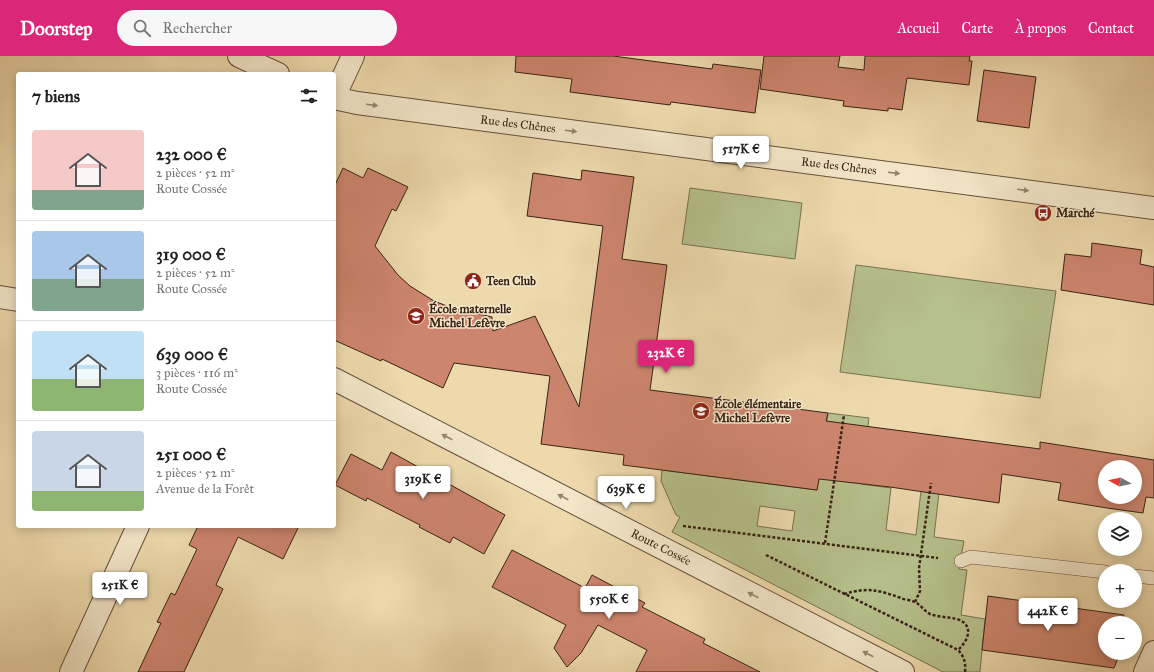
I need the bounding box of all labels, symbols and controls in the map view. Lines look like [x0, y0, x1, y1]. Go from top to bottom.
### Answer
search box [117, 10, 397, 46]
text: Doorstep [20, 17, 93, 40]
icon: search [131, 17, 153, 39]
text: Rechercher [163, 19, 232, 37]
text: Accueil [897, 20, 940, 37]
text: Carte [962, 20, 993, 37]
text: À propos [1015, 20, 1066, 37]
text: Contact [1088, 20, 1134, 37]
icon: filters [298, 85, 320, 107]
text: 7 biens [32, 86, 80, 107]
one-way arrow [366, 102, 378, 108]
street label: Rue des Chênes [479, 112, 557, 136]
one-way arrow [565, 128, 577, 134]
pin: 517K € [708, 136, 774, 170]
text: 517K € [722, 141, 760, 157]
text: 232 000 € [156, 144, 227, 165]
icon: home [64, 146, 112, 194]
street label: Rue des Chênes [800, 154, 878, 178]
text: 2 pièces · 52 m² [156, 165, 235, 181]
one-way arrow [888, 170, 900, 176]
text: Route Cossée [156, 181, 227, 197]
one-way arrow [1017, 187, 1029, 193]
bus stop icon: Marché [1033, 203, 1053, 223]
place label: Marché [1056, 206, 1096, 220]
text: 319 000 € [156, 244, 226, 265]
icon: home [64, 247, 112, 295]
text: 2 pièces · 52 m² [156, 265, 235, 281]
public building icon: Teen Club [463, 271, 483, 291]
place label: Teen Club [485, 274, 536, 288]
text: Route Cossée [156, 281, 227, 297]
place label: École maternelle Michel Lefèvre [429, 300, 511, 330]
school or university icon: École maternelle Michel Lefèvre [406, 306, 426, 326]
pin: 232K € [633, 340, 699, 374]
text: 639 000 € [156, 344, 228, 365]
text: 232K € [647, 345, 685, 361]
icon: home [64, 347, 112, 395]
text: 3 pièces · 116 m² [156, 365, 238, 381]
text: Route Cossée [156, 381, 227, 397]
place label: École élémentaire Michel Lefèvre [714, 395, 801, 425]
school or university icon: École élémentaire Michel Lefèvre [691, 401, 711, 421]
one-way arrow [441, 434, 453, 440]
text: 251 000 € [156, 444, 226, 465]
icon: home [64, 447, 112, 495]
north arrow [1098, 460, 1142, 504]
map controls [1098, 460, 1142, 660]
text: 2 pièces · 52 m² [156, 465, 235, 481]
pin: 319K € [390, 466, 456, 500]
text: 319K € [404, 471, 442, 487]
pin: 639K € [593, 476, 659, 510]
text: Avenue de la Forêt [156, 481, 254, 497]
text: 639K € [607, 481, 645, 497]
one-way arrow [557, 493, 568, 500]
button: layers [1098, 512, 1142, 556]
street label: Route Cossée [629, 526, 693, 568]
button: + [1098, 564, 1142, 608]
pin: 251K € [87, 572, 153, 606]
text: 251K € [101, 577, 139, 593]
pin: 550K € [576, 586, 642, 620]
text: 550K € [589, 591, 629, 607]
one-way arrow [747, 591, 759, 598]
pin: 442K € [1015, 598, 1081, 632]
text: 442K € [1028, 603, 1068, 619]
button: − [1098, 616, 1142, 660]
one-way arrow [863, 651, 874, 657]

